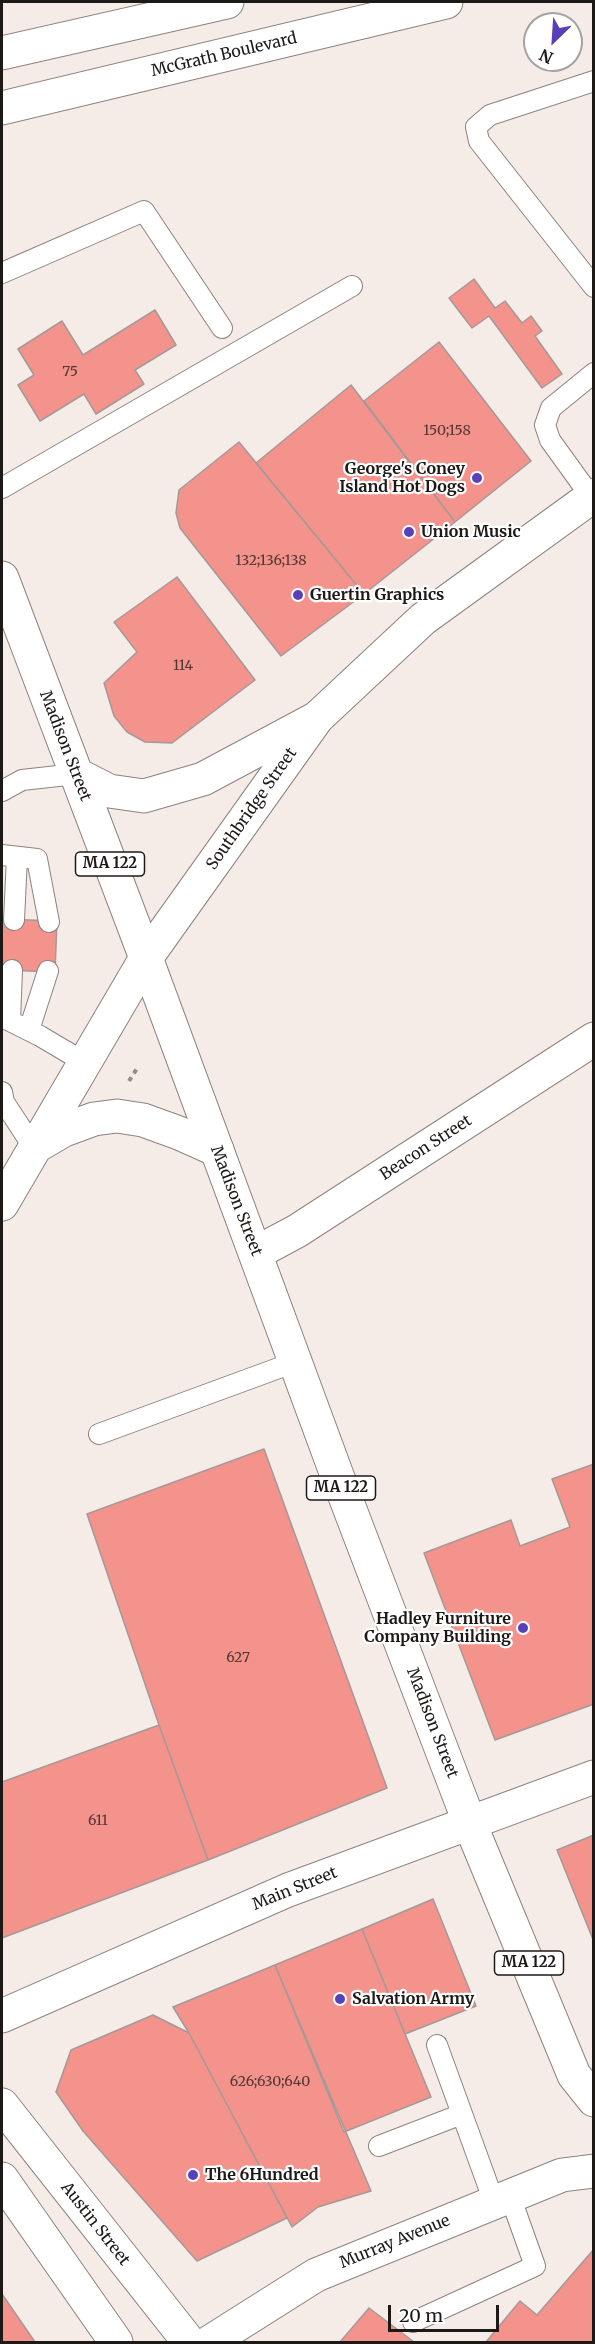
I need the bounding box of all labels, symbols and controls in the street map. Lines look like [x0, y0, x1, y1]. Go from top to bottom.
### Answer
north arrow [523, 12, 583, 72]
street label: McGrath Boulevard [149, 29, 299, 81]
text: N [536, 45, 556, 68]
house number: 75 [62, 364, 78, 380]
house number: 150;158 [423, 423, 471, 439]
place label: George's Coney Island Hot Dogs [339, 459, 465, 497]
marker: George's Coney Island Hot Dogs [470, 471, 484, 485]
place label: Union Music [421, 522, 521, 542]
marker: Union Music [402, 525, 416, 539]
house number: 132;136;138 [235, 553, 307, 569]
place label: Guertin Graphics [310, 585, 444, 605]
marker: Guertin Graphics [291, 588, 305, 602]
house number: 114 [173, 658, 193, 674]
street label: Madison Street [35, 688, 95, 804]
street label: Southbridge Street [203, 744, 301, 874]
road number: MA 122 [76, 852, 144, 876]
street label: Beacon Street [377, 1111, 475, 1185]
street label: Madison Street [206, 1143, 266, 1259]
road number: MA 122 [306, 1476, 376, 1500]
place label: Hadley Furniture Company Building [364, 1609, 511, 1647]
marker: Hadley Furniture Company Building [516, 1621, 530, 1635]
house number: 627 [226, 1650, 250, 1666]
street label: Madison Street [402, 1665, 462, 1781]
house number: 611 [88, 1813, 108, 1829]
street label: Main Street [250, 1863, 340, 1915]
road number: MA 122 [494, 1951, 564, 1975]
place label: Salvation Army [352, 1989, 474, 2009]
marker: Salvation Army [333, 1992, 347, 2006]
house number: 626;630;640 [230, 2074, 310, 2090]
place label: The 6Hundred [205, 2165, 319, 2185]
marker: The 6Hundred [186, 2168, 200, 2182]
street label: Austin Street [57, 2178, 133, 2270]
street label: Murray Avenue [337, 2211, 453, 2273]
scale bar [391, 2293, 502, 2331]
text: 20 m [399, 2304, 443, 2327]

